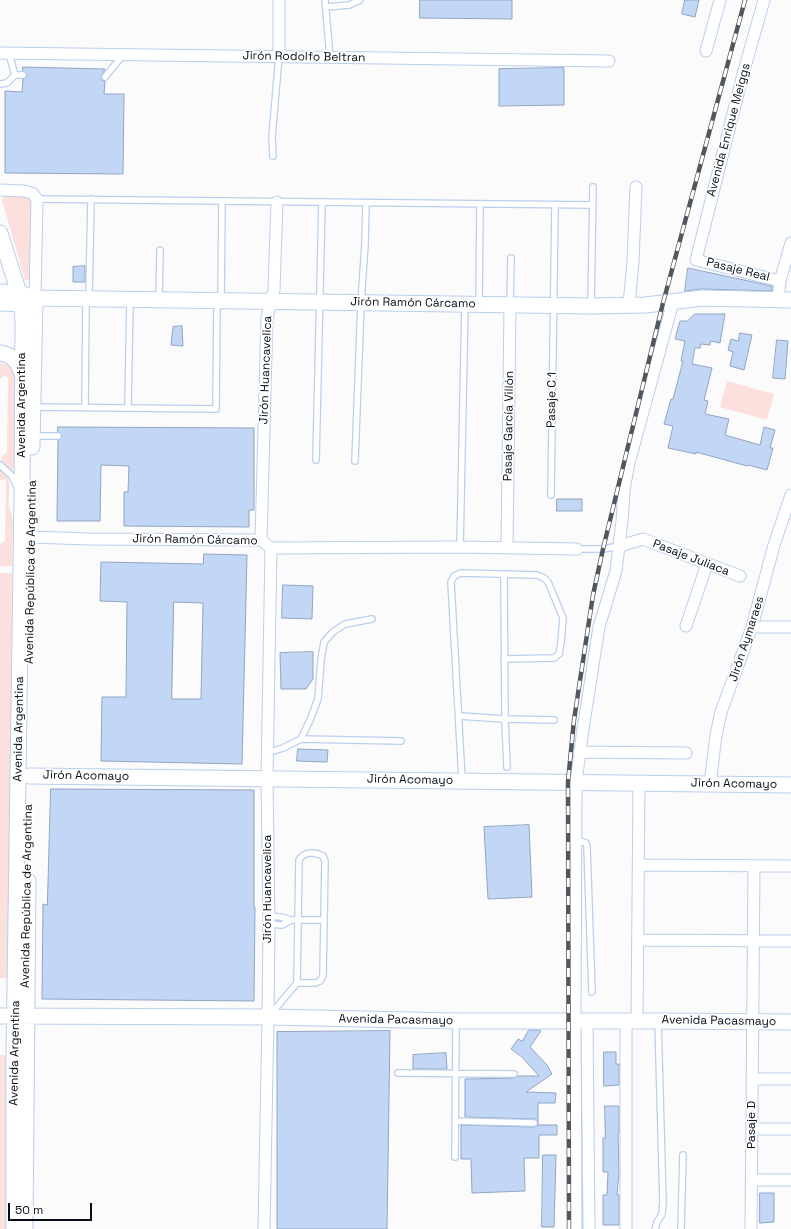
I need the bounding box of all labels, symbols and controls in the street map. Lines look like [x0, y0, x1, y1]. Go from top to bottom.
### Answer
street label: Jirón Rodolfo Beltran [242, 49, 366, 65]
street label: Avenida Enrique Meiggs [704, 62, 754, 198]
street label: Pasaje Real [705, 255, 771, 285]
street label: Jirón Ramón Cárcamo [350, 295, 476, 311]
street label: Jirón Huancavelica [257, 315, 275, 425]
street label: Avenida Argentina [15, 352, 29, 458]
street label: Pasaje García Villón [501, 371, 517, 481]
street label: Pasaje C 1 [544, 372, 560, 428]
street label: Avenida República de Argentina [22, 480, 40, 664]
street label: Jirón Ramón Cárcamo [132, 532, 258, 548]
street label: Pasaje Juliaca [651, 537, 731, 579]
street label: Jirón Aymaraes [726, 595, 768, 683]
street label: Avenida Argentina [11, 676, 27, 782]
street label: Jirón Acomayo [43, 768, 129, 784]
street label: Jirón Acomayo [367, 772, 453, 788]
street label: Jirón Acomayo [691, 776, 777, 792]
street label: Avenida República de Argentina [18, 804, 36, 988]
street label: Jirón Huancavelica [261, 835, 275, 943]
street label: Avenida Argentina [7, 1000, 23, 1106]
street label: Avenida Pacasmayo [339, 1012, 453, 1028]
street label: Avenida Pacasmayo [662, 1013, 776, 1029]
street label: Pasaje D [745, 1101, 759, 1149]
scale bar [10, 1195, 94, 1221]
text: 50 m [15, 1202, 43, 1218]

